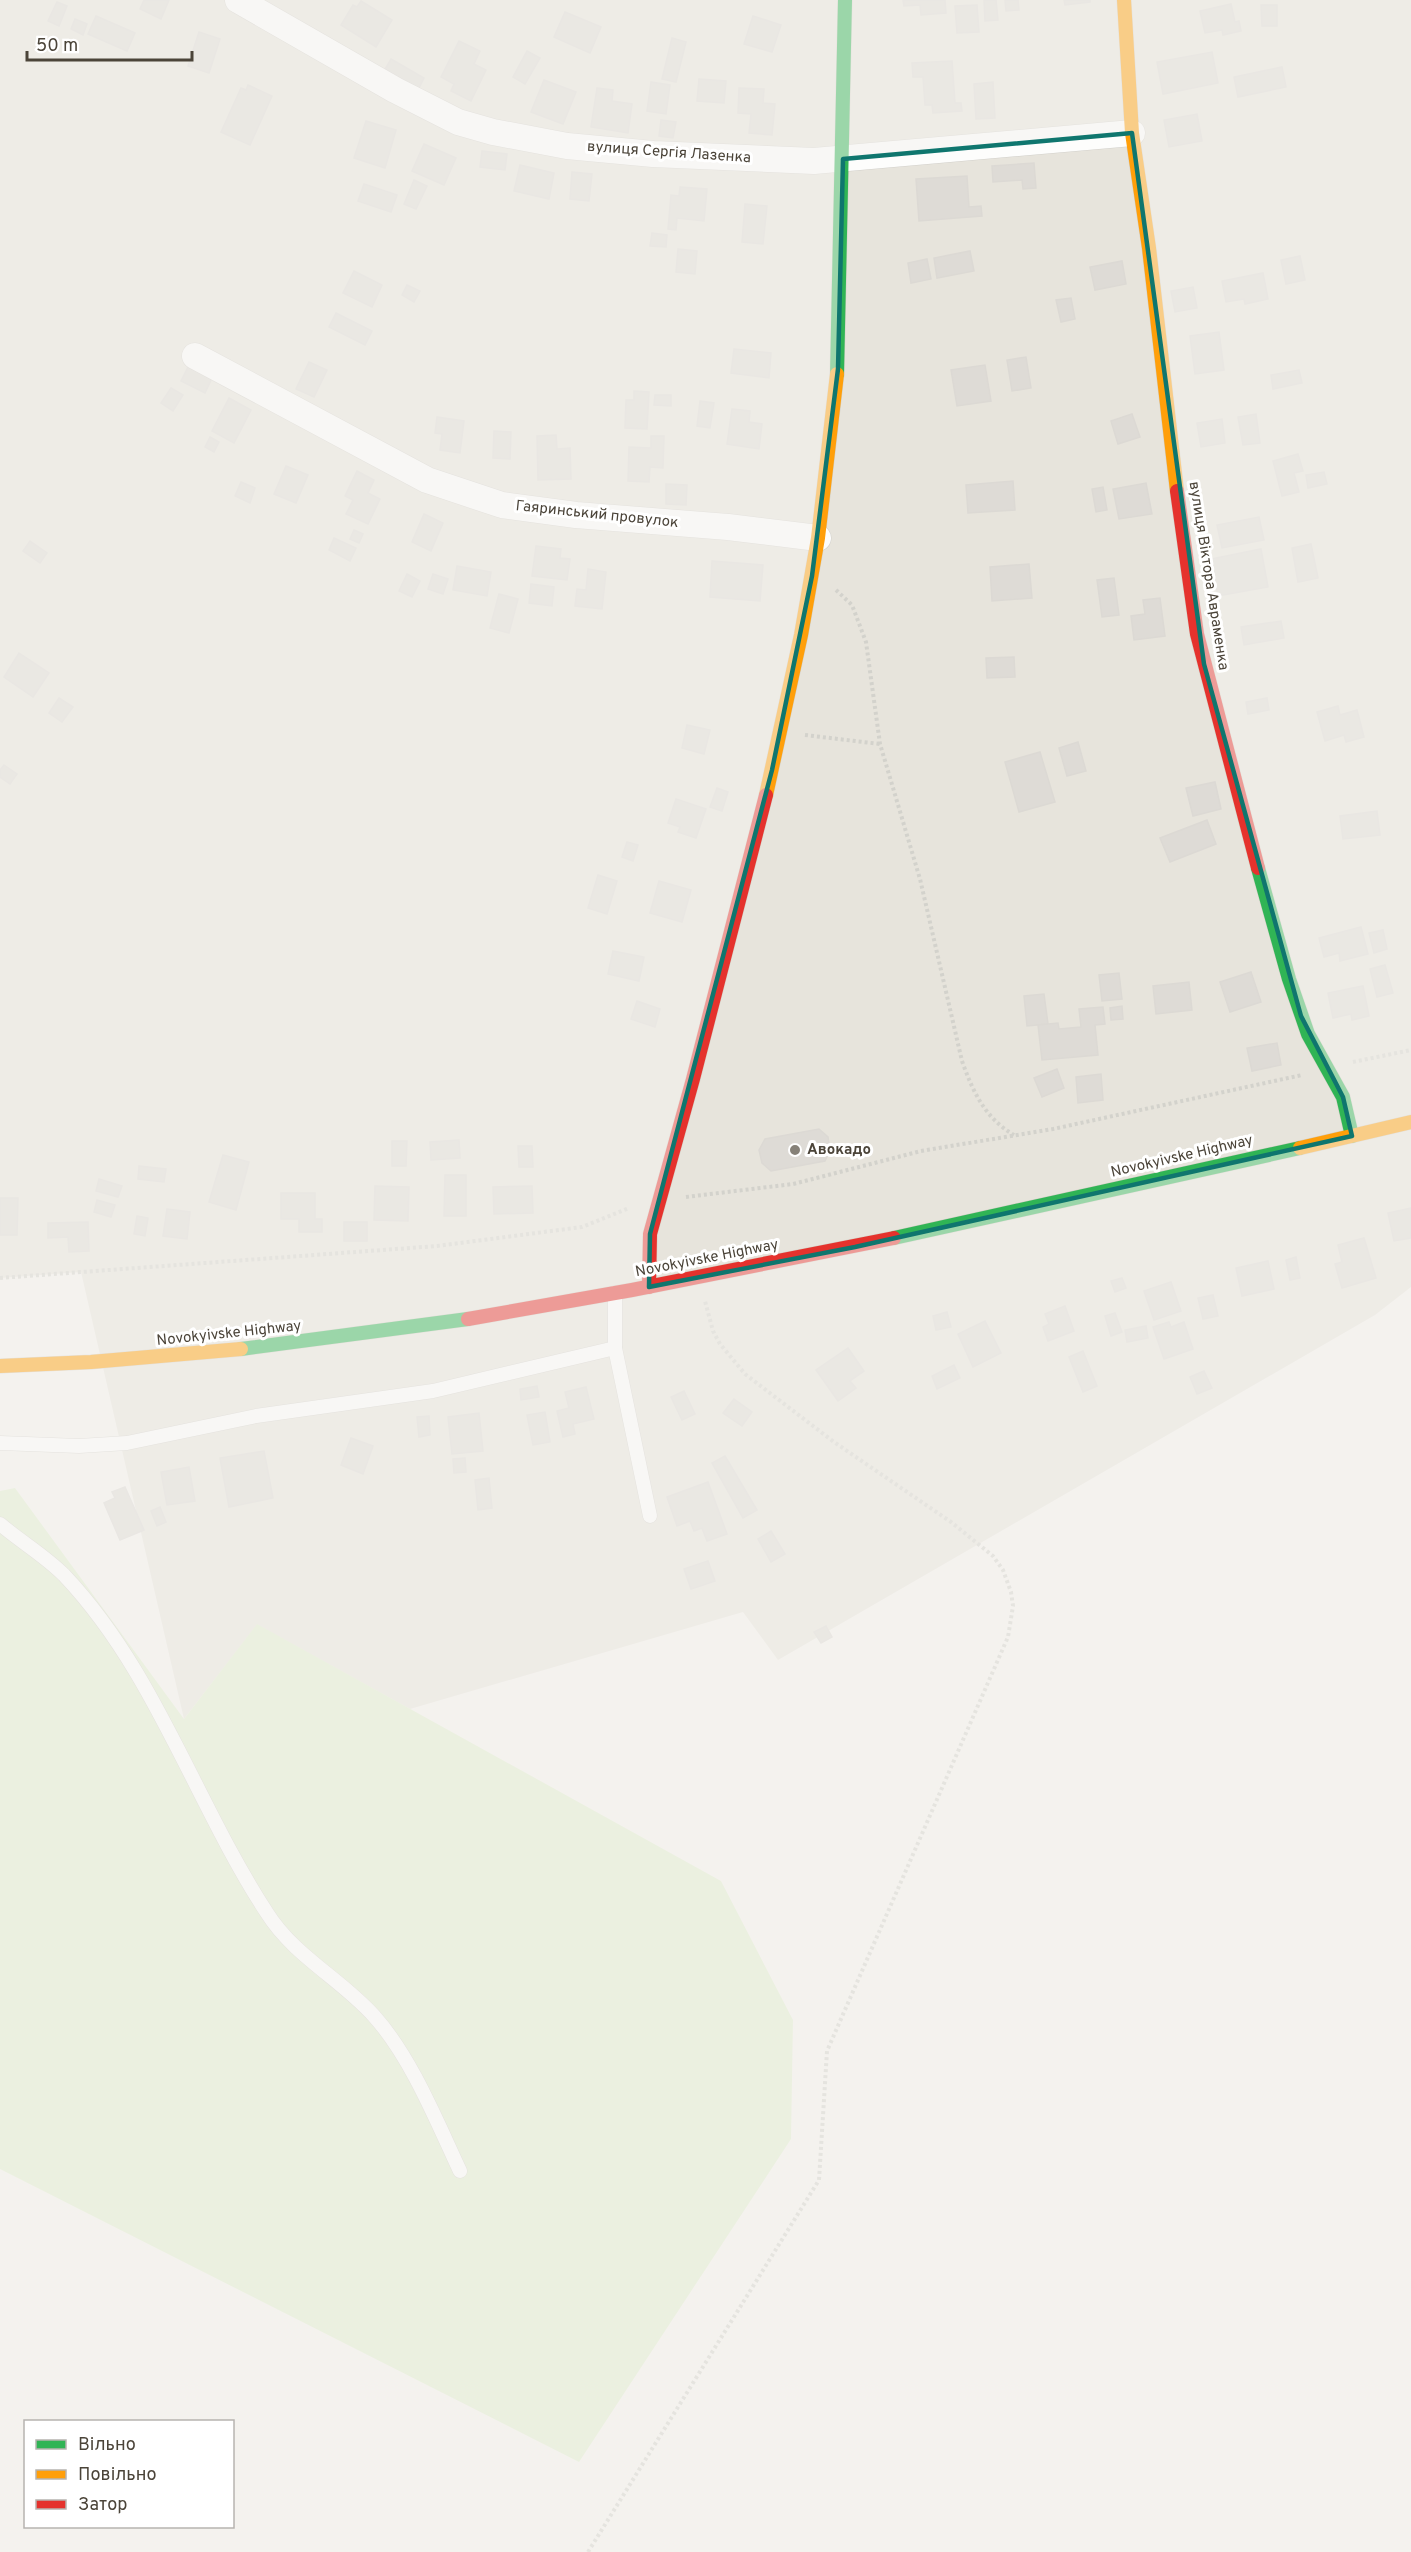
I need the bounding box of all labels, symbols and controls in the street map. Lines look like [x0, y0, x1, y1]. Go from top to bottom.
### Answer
scale bar [27, 24, 192, 62]
text: 50 m [36, 35, 78, 58]
street label: вулиця Сергія Лазенка [586, 138, 752, 168]
street label: вулиця Віктора Авраменка [1184, 480, 1232, 672]
street label: Гаяринський провулок [515, 497, 679, 533]
street label: Novokyivske Highway [1109, 1131, 1255, 1183]
place label: Авокадо [807, 1141, 871, 1160]
marker: Авокадо [788, 1143, 802, 1157]
street label: Novokyivske Highway [634, 1236, 780, 1282]
street label: Novokyivske Highway [156, 1317, 302, 1351]
legend [24, 2420, 234, 2528]
text: Вільно [78, 2434, 136, 2457]
text: Повільно [78, 2464, 157, 2487]
text: Затор [78, 2494, 127, 2517]

